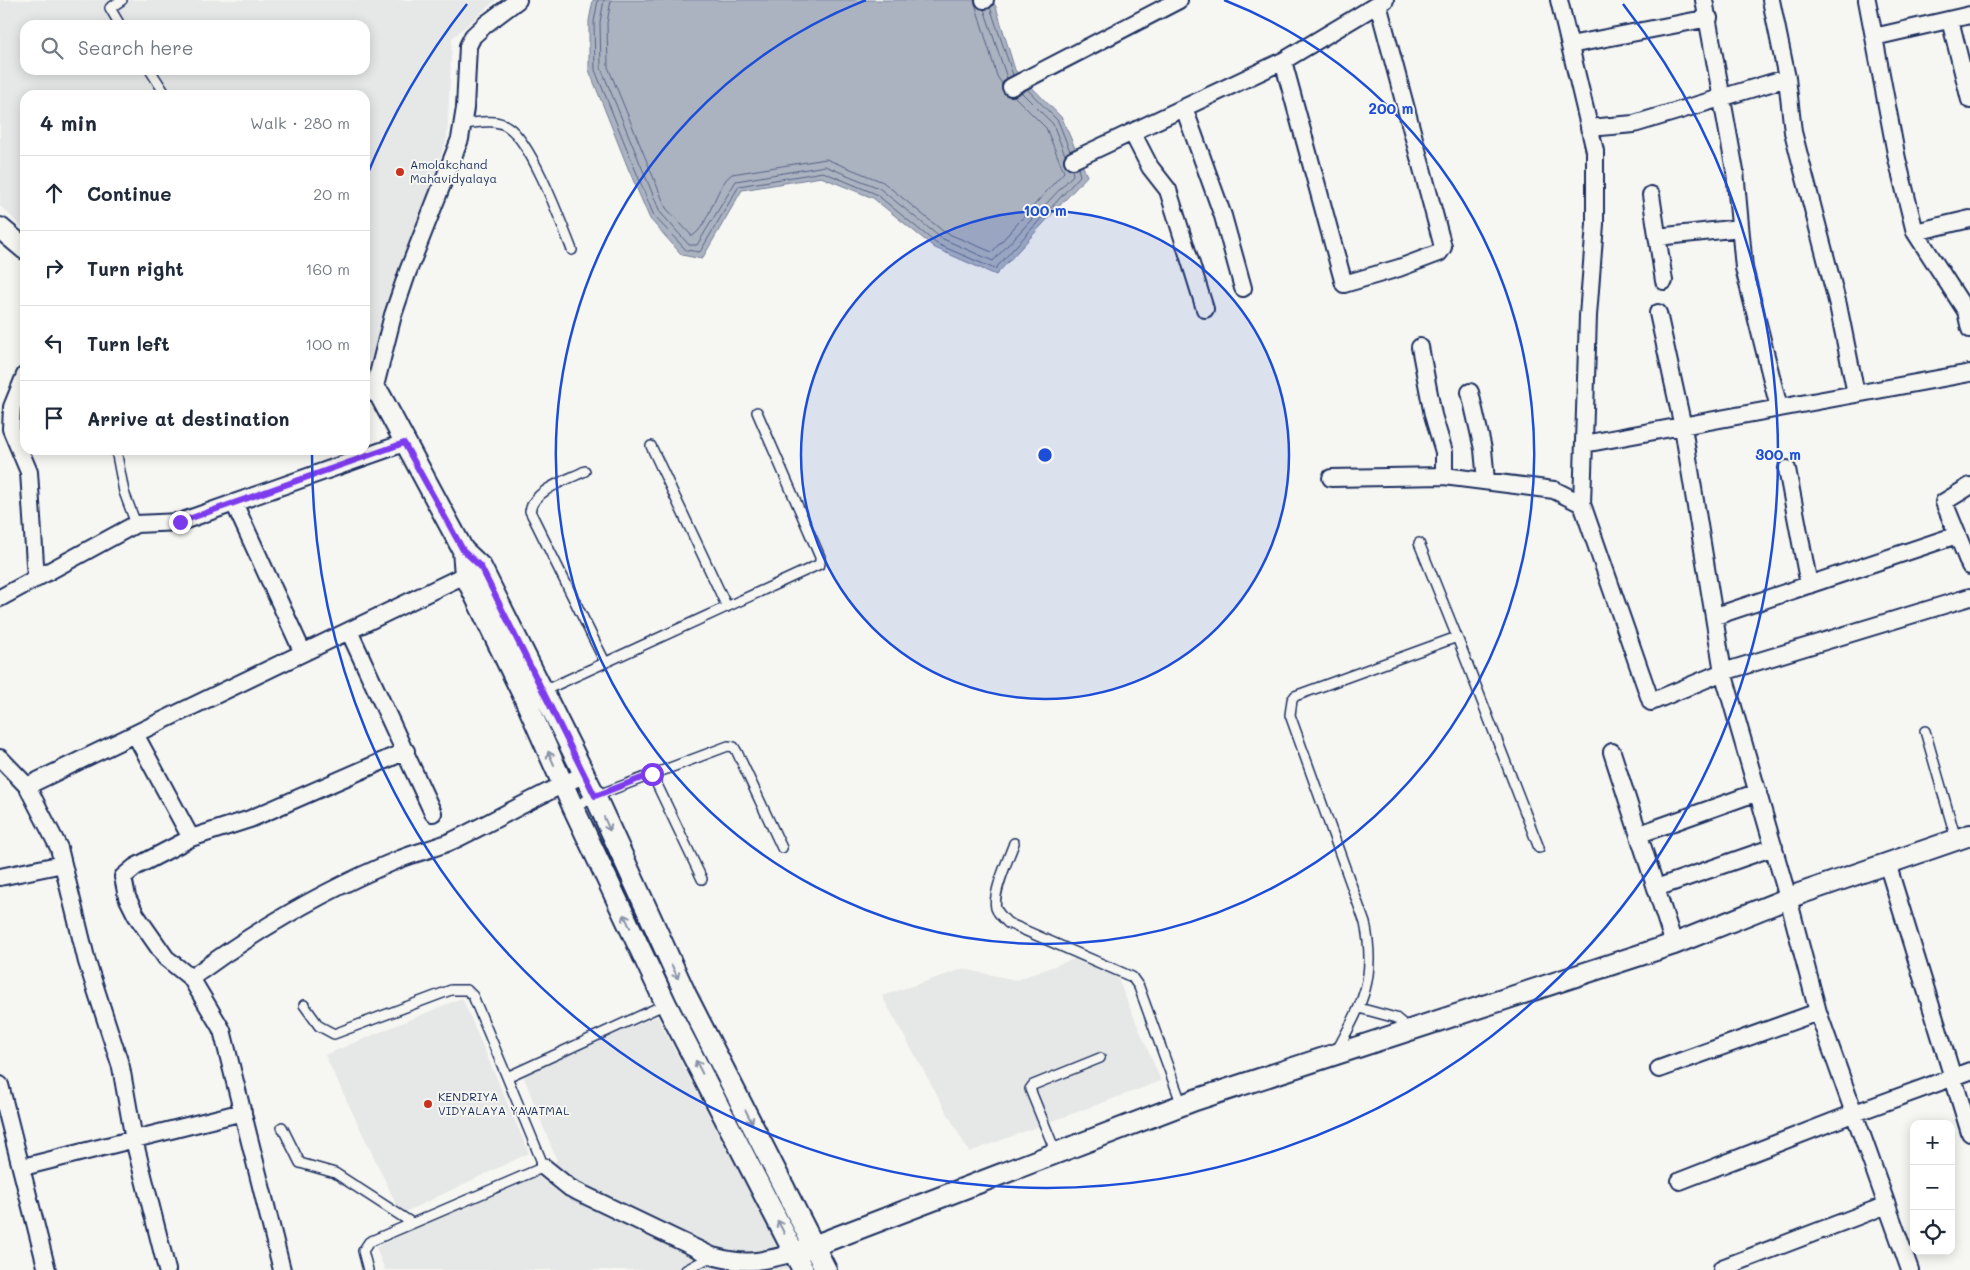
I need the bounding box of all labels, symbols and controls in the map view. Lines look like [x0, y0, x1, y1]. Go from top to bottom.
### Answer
search box [20, 20, 370, 75]
icon: search [38, 34, 66, 62]
text: Search here [78, 35, 194, 60]
text: 200 m [1369, 98, 1414, 118]
text: 4 min [40, 109, 97, 136]
text: Walk · 280 m [250, 112, 350, 133]
place label: Amolakchand Mahavidyalaya [410, 156, 497, 186]
marker: Amolakchand Mahavidyalaya [394, 166, 406, 178]
icon: ahead [40, 179, 68, 207]
text: Continue [87, 181, 172, 206]
text: 20 m [313, 183, 350, 204]
text: 100 m [1023, 200, 1067, 220]
icon: right [40, 254, 68, 282]
text: Turn right [87, 256, 184, 281]
text: 160 m [305, 258, 350, 279]
icon: left [40, 329, 68, 357]
text: Turn left [87, 331, 170, 356]
text: 100 m [305, 333, 350, 354]
icon: arrive [40, 404, 68, 432]
text: Arrive at destination [87, 406, 290, 431]
text: 300 m [1755, 444, 1801, 464]
centre of rings [1036, 446, 1054, 464]
route end [169, 511, 192, 534]
one-way arrow [546, 751, 556, 766]
route start [641, 763, 664, 786]
one-way arrow [603, 816, 613, 831]
one-way arrow [622, 914, 631, 929]
one-way arrow [671, 964, 681, 979]
one-way arrow [694, 1059, 704, 1074]
place label: KENDRIYA VIDYALAYA YAVATMAL [438, 1088, 570, 1118]
marker: KENDRIYA VIDYALAYA YAVATMAL [422, 1098, 434, 1110]
one-way arrow [744, 1109, 754, 1124]
map controls [1910, 1120, 1955, 1255]
button: + [1910, 1120, 1955, 1165]
button: − [1910, 1165, 1955, 1210]
button: locate [1910, 1210, 1955, 1255]
one-way arrow [776, 1219, 786, 1234]

